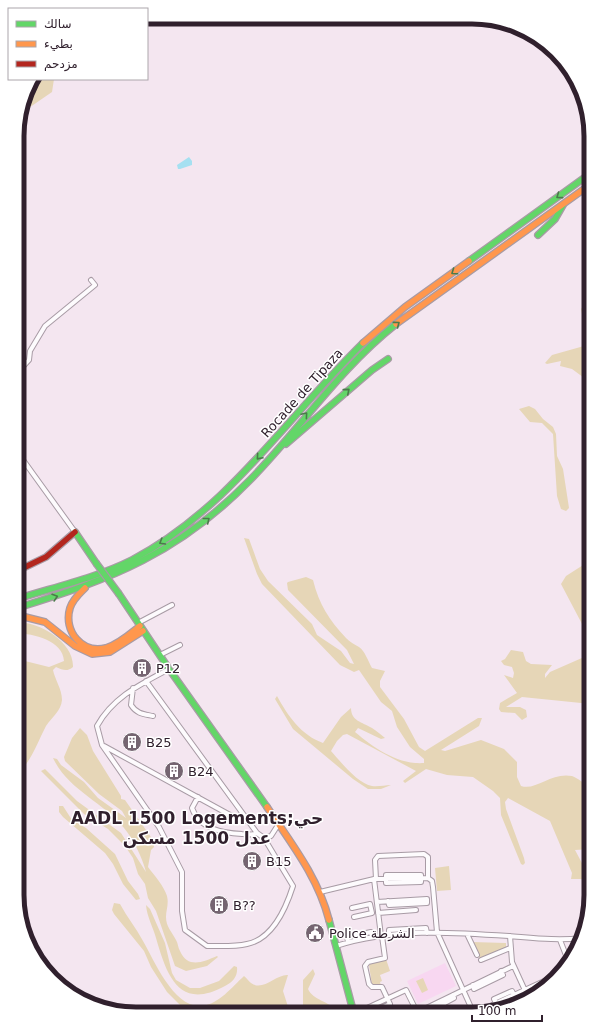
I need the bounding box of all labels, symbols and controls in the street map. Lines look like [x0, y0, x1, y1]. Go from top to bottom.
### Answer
legend [8, 8, 148, 80]
text: سالك [44, 17, 71, 31]
text: بطيء [44, 37, 73, 51]
text: مزدحم [44, 57, 78, 72]
one-way arrow [557, 191, 564, 198]
one-way arrow [451, 267, 458, 274]
one-way arrow [393, 321, 400, 328]
street label: Rocade de Tipaza [258, 345, 346, 441]
one-way arrow [342, 388, 349, 395]
one-way arrow [301, 412, 308, 420]
one-way arrow [257, 453, 264, 460]
one-way arrow [203, 518, 210, 525]
one-way arrow [159, 538, 166, 545]
one-way arrow [51, 593, 58, 602]
building icon: P12 [131, 657, 153, 679]
place label: P12 [156, 661, 180, 676]
building icon: B25 [121, 731, 143, 753]
place label: B25 [146, 735, 171, 750]
building icon: B24 [163, 760, 185, 782]
place label: B24 [188, 764, 213, 779]
district label: AADL 1500 Logements;حي عدل 1500 مسكن [71, 808, 323, 849]
building icon: B15 [241, 850, 263, 872]
place label: B15 [266, 854, 291, 869]
building icon: B?? [208, 894, 230, 916]
place label: B?? [233, 898, 256, 913]
public building icon: Police الشرطة [304, 922, 326, 944]
place label: Police الشرطة [329, 926, 415, 942]
scale bar [472, 997, 542, 1023]
text: 100 m [478, 1004, 516, 1018]

